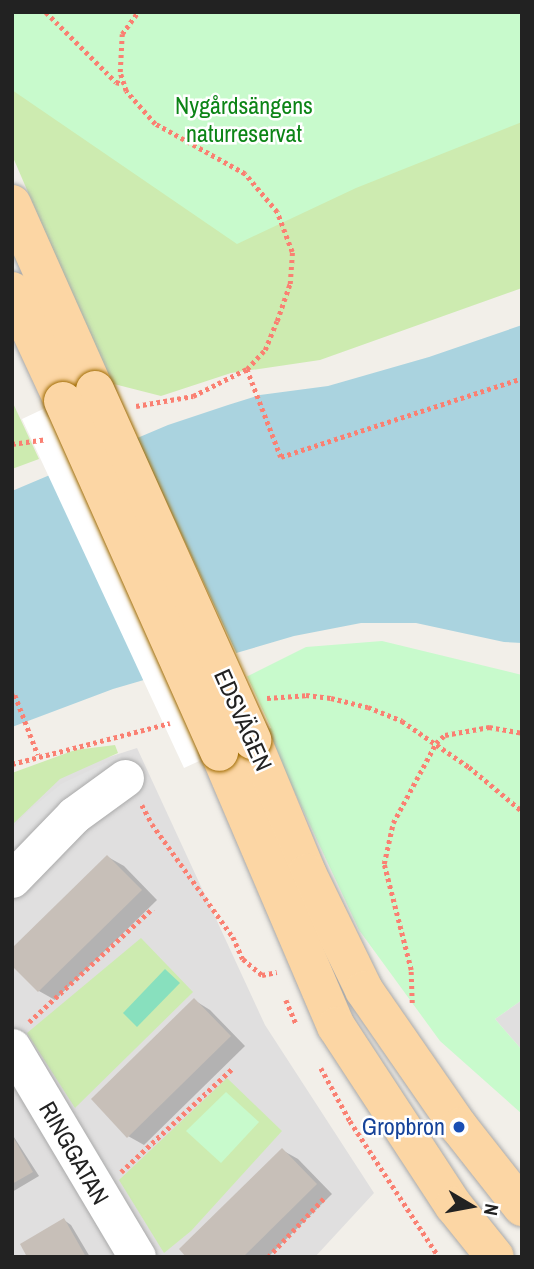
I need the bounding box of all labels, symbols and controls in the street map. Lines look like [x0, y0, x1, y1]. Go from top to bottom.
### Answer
park label: Nygårdsängens naturreservat [175, 92, 313, 148]
street label: EDSVÄGEN [208, 665, 278, 775]
street label: RINGGATAN [33, 1096, 115, 1210]
place label: Gropbron [362, 1113, 445, 1141]
marker: Gropbron [451, 1119, 467, 1135]
north arrow [436, 1171, 506, 1241]
text: N [478, 1202, 505, 1217]

